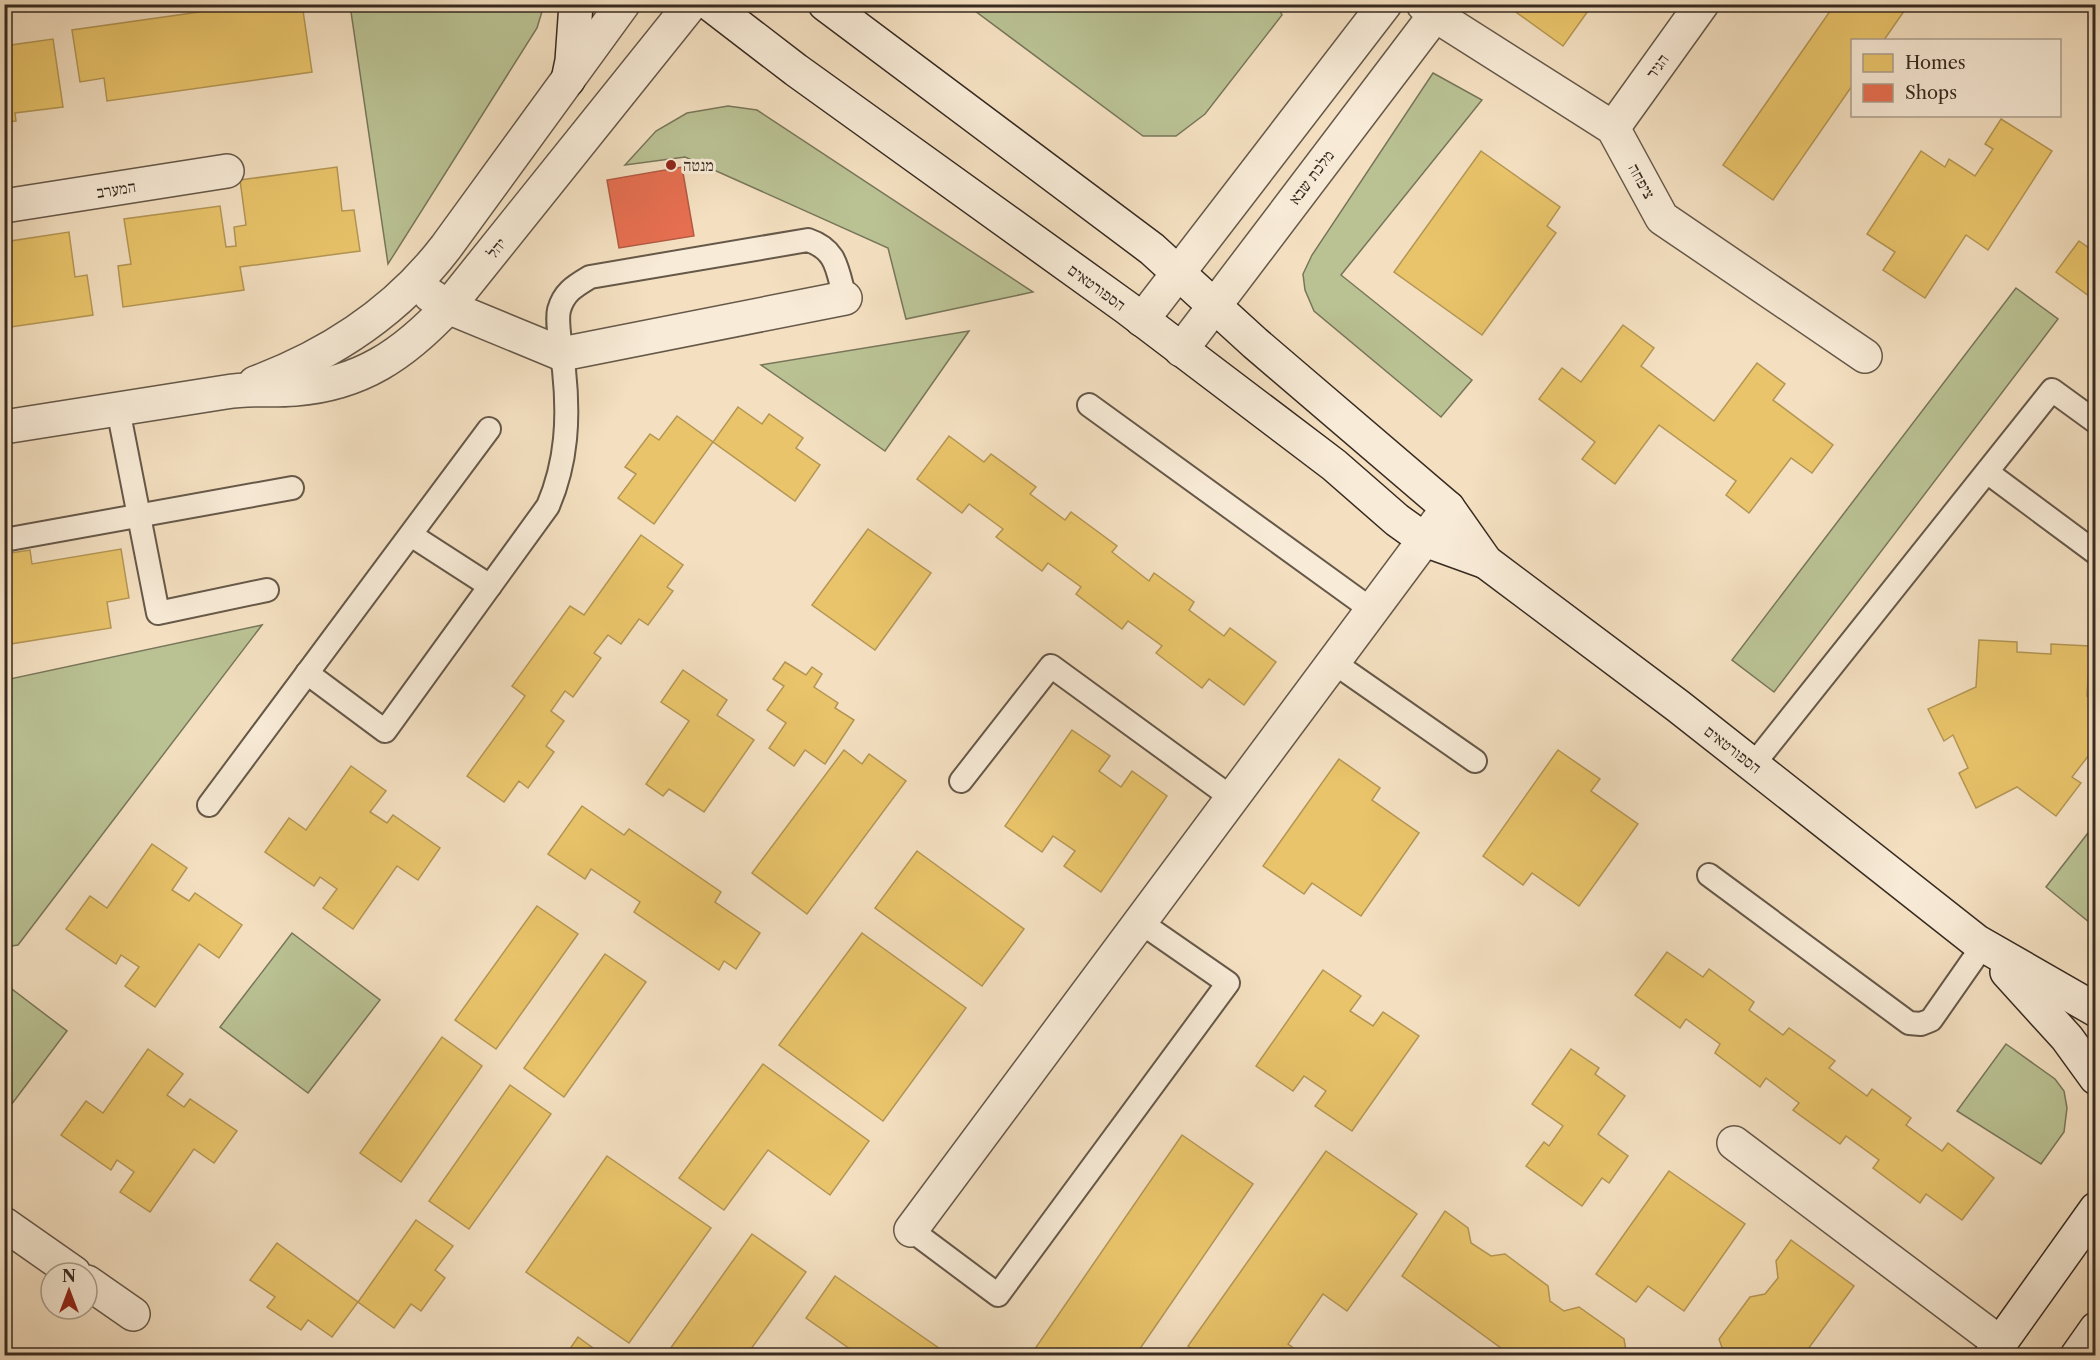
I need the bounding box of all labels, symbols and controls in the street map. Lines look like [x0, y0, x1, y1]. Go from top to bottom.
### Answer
legend [1851, 39, 2061, 117]
street label: הגיר [1641, 50, 1673, 82]
text: Homes [1905, 52, 1966, 74]
text: Shops [1905, 82, 1957, 104]
street label: מלכת שבא [1284, 146, 1338, 208]
place label: מנטה [683, 155, 714, 175]
marker: מנטה [664, 158, 678, 172]
street label: ציפחה [1624, 160, 1660, 202]
street label: המערב [95, 176, 137, 202]
street label: יהל [482, 234, 510, 262]
street label: הספורטאים [1064, 259, 1130, 315]
street label: הספורטאים [1701, 721, 1765, 777]
north arrow [39, 1261, 99, 1321]
text: N [62, 1266, 76, 1286]

